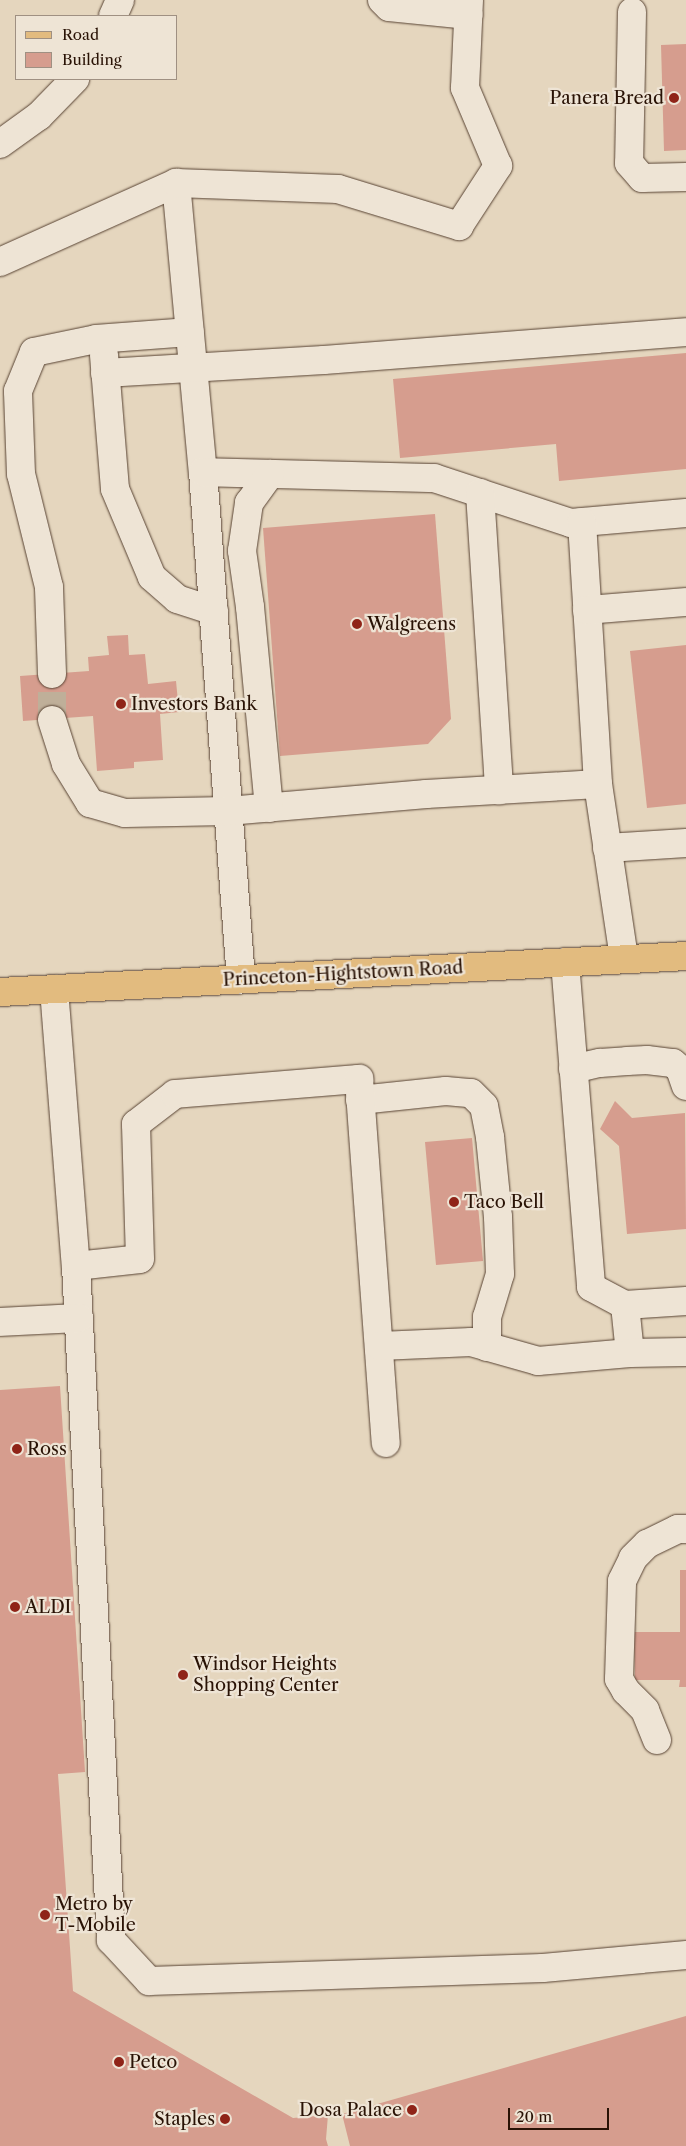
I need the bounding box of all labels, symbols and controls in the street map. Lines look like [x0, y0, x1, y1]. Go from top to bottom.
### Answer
legend [15, 15, 178, 80]
text: Road [62, 25, 99, 44]
text: Building [62, 50, 122, 69]
place label: Panera Bread [549, 87, 664, 109]
marker: Panera Bread [668, 92, 680, 104]
place label: Walgreens [367, 613, 456, 635]
marker: Walgreens [351, 618, 363, 630]
place label: Investors Bank [131, 693, 257, 715]
marker: Investors Bank [115, 698, 127, 710]
street label: Princeton-Hightstown Road [222, 957, 464, 991]
place label: Taco Bell [464, 1191, 544, 1213]
marker: Taco Bell [448, 1196, 460, 1208]
place label: Ross [27, 1438, 67, 1460]
marker: Ross [11, 1443, 23, 1455]
place label: ALDI [25, 1596, 71, 1618]
marker: ALDI [9, 1601, 21, 1613]
place label: Windsor Heights Shopping Center [193, 1654, 339, 1696]
marker: Windsor Heights Shopping Center [177, 1669, 189, 1681]
place label: Metro by T-Mobile [55, 1894, 136, 1936]
marker: Metro by T-Mobile [39, 1909, 51, 1921]
place label: Petco [129, 2051, 177, 2073]
marker: Petco [113, 2056, 125, 2068]
scale bar [511, 2098, 612, 2130]
place label: Dosa Palace [299, 2099, 402, 2121]
marker: Dosa Palace [406, 2104, 418, 2116]
text: 20 m [516, 2107, 552, 2126]
place label: Staples [154, 2108, 215, 2130]
marker: Staples [219, 2113, 231, 2125]

